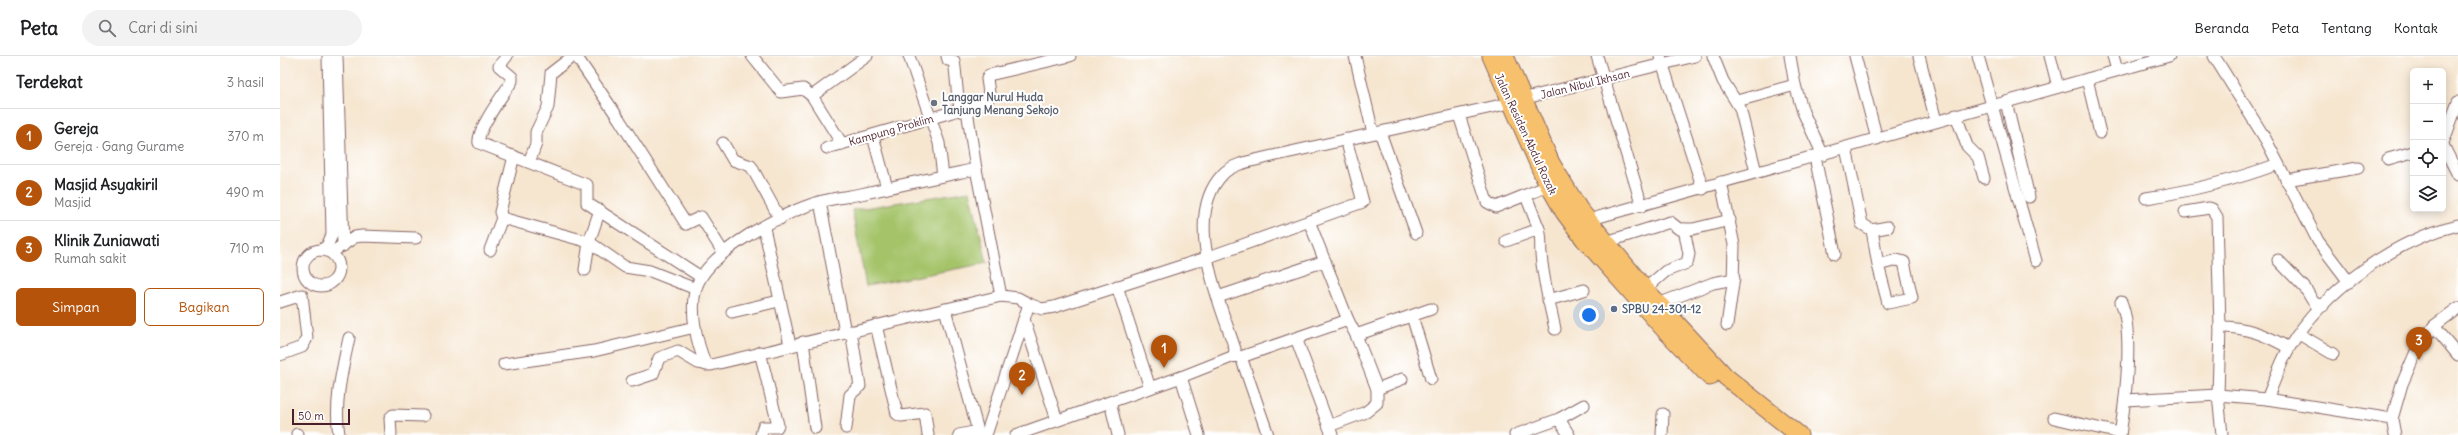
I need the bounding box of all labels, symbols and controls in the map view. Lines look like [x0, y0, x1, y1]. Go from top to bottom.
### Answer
search box [82, 10, 362, 46]
text: Peta [20, 16, 58, 40]
icon: search [96, 17, 118, 39]
text: Cari di sini [128, 18, 198, 37]
text: Beranda [2195, 19, 2249, 37]
text: Peta [2271, 19, 2299, 37]
text: Tentang [2321, 19, 2372, 37]
text: Kontak [2394, 19, 2438, 37]
street label: Jalan Nibul Ikhsan [1539, 66, 1631, 102]
map controls [2410, 68, 2446, 212]
button: + [2410, 68, 2446, 104]
text: Terdekat [16, 71, 83, 93]
street label: Jalan Residen Abdul Rozak [1492, 71, 1560, 197]
text: 3 hasil [227, 74, 264, 91]
place label: Langgar Nurul Huda Tanjung Menang Sekojo [942, 90, 1059, 118]
marker: Langgar Nurul Huda Tanjung Menang Sekojo [929, 98, 939, 108]
button: − [2410, 104, 2446, 140]
street label: Kampung Proklim [847, 111, 935, 149]
text: Gereja [54, 119, 99, 138]
text: 1 [26, 128, 32, 145]
text: 370 m [227, 128, 264, 145]
text: Gereja · Gang Gurame [54, 138, 184, 155]
button: locate [2410, 140, 2446, 176]
text: Masjid Asyakiril [54, 175, 158, 194]
button: layers [2410, 176, 2446, 212]
text: 2 [25, 184, 33, 201]
text: 490 m [226, 184, 264, 201]
text: Masjid [54, 194, 91, 211]
text: Klinik Zuniawati [54, 231, 160, 250]
text: 3 [25, 240, 33, 257]
text: 710 m [229, 240, 264, 257]
text: Rumah sakit [54, 250, 126, 267]
button: Simpan [16, 288, 136, 326]
button: Bagikan [144, 288, 264, 326]
place label: SPBU 24-301-12 [1622, 302, 1701, 316]
marker: SPBU 24-301-12 [1609, 304, 1619, 314]
your location [1579, 305, 1599, 325]
pin: 3 [2406, 327, 2432, 360]
pin: 1 [1151, 335, 1177, 368]
pin: 2 [1009, 362, 1035, 395]
scale bar [292, 407, 350, 426]
text: 50 m [298, 409, 324, 423]

